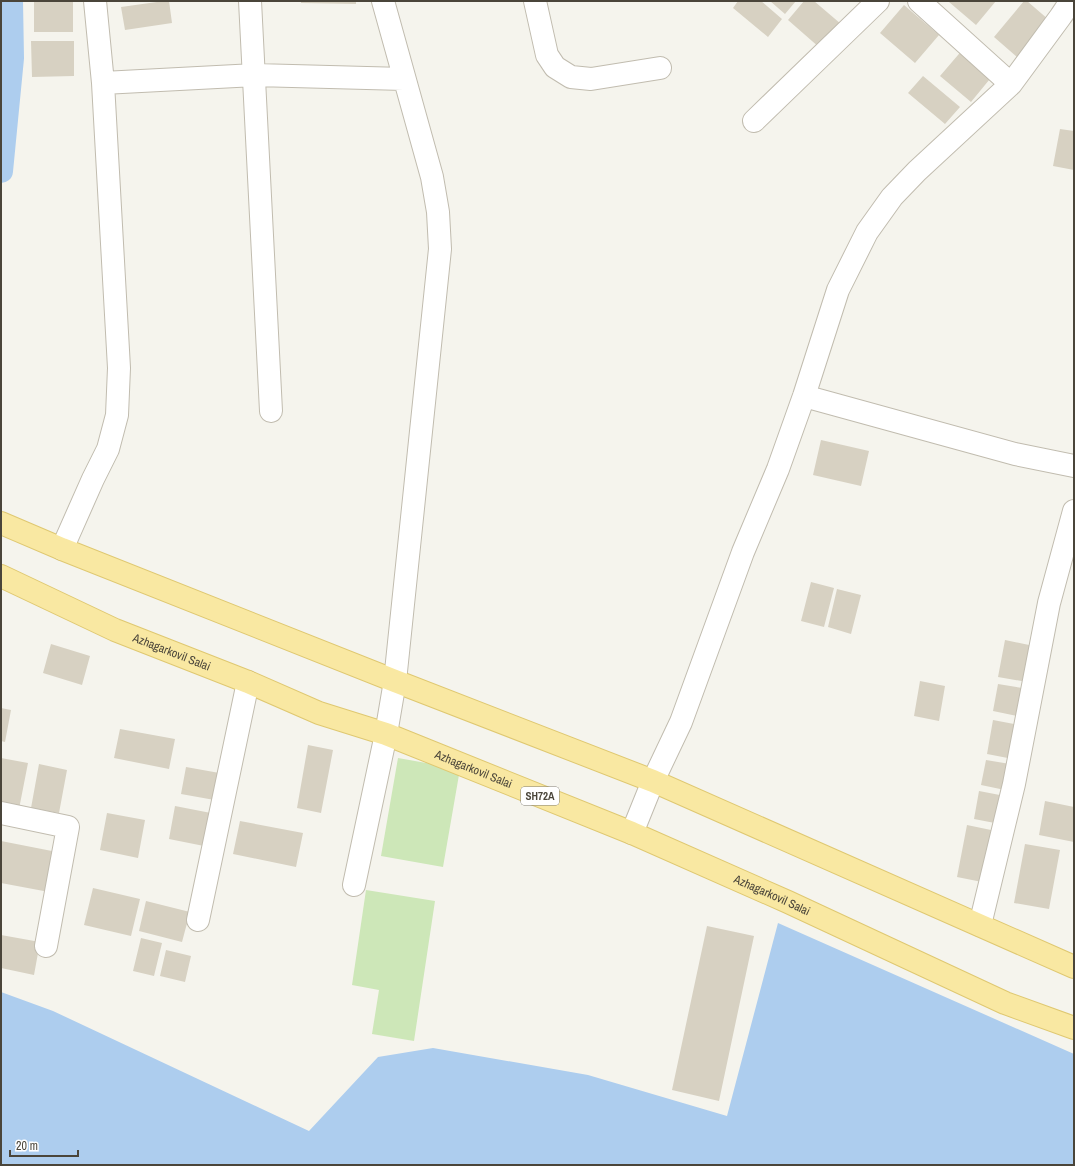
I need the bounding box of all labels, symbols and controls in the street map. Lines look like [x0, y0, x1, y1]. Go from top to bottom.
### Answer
street label: Azhagarkovil Salai [130, 629, 213, 675]
street label: Azhagarkovil Salai [431, 746, 515, 792]
road number: SH72A [521, 787, 559, 805]
street label: Azhagarkovil Salai [730, 871, 813, 919]
scale bar [10, 1132, 78, 1158]
text: 20 m [16, 1138, 38, 1154]

